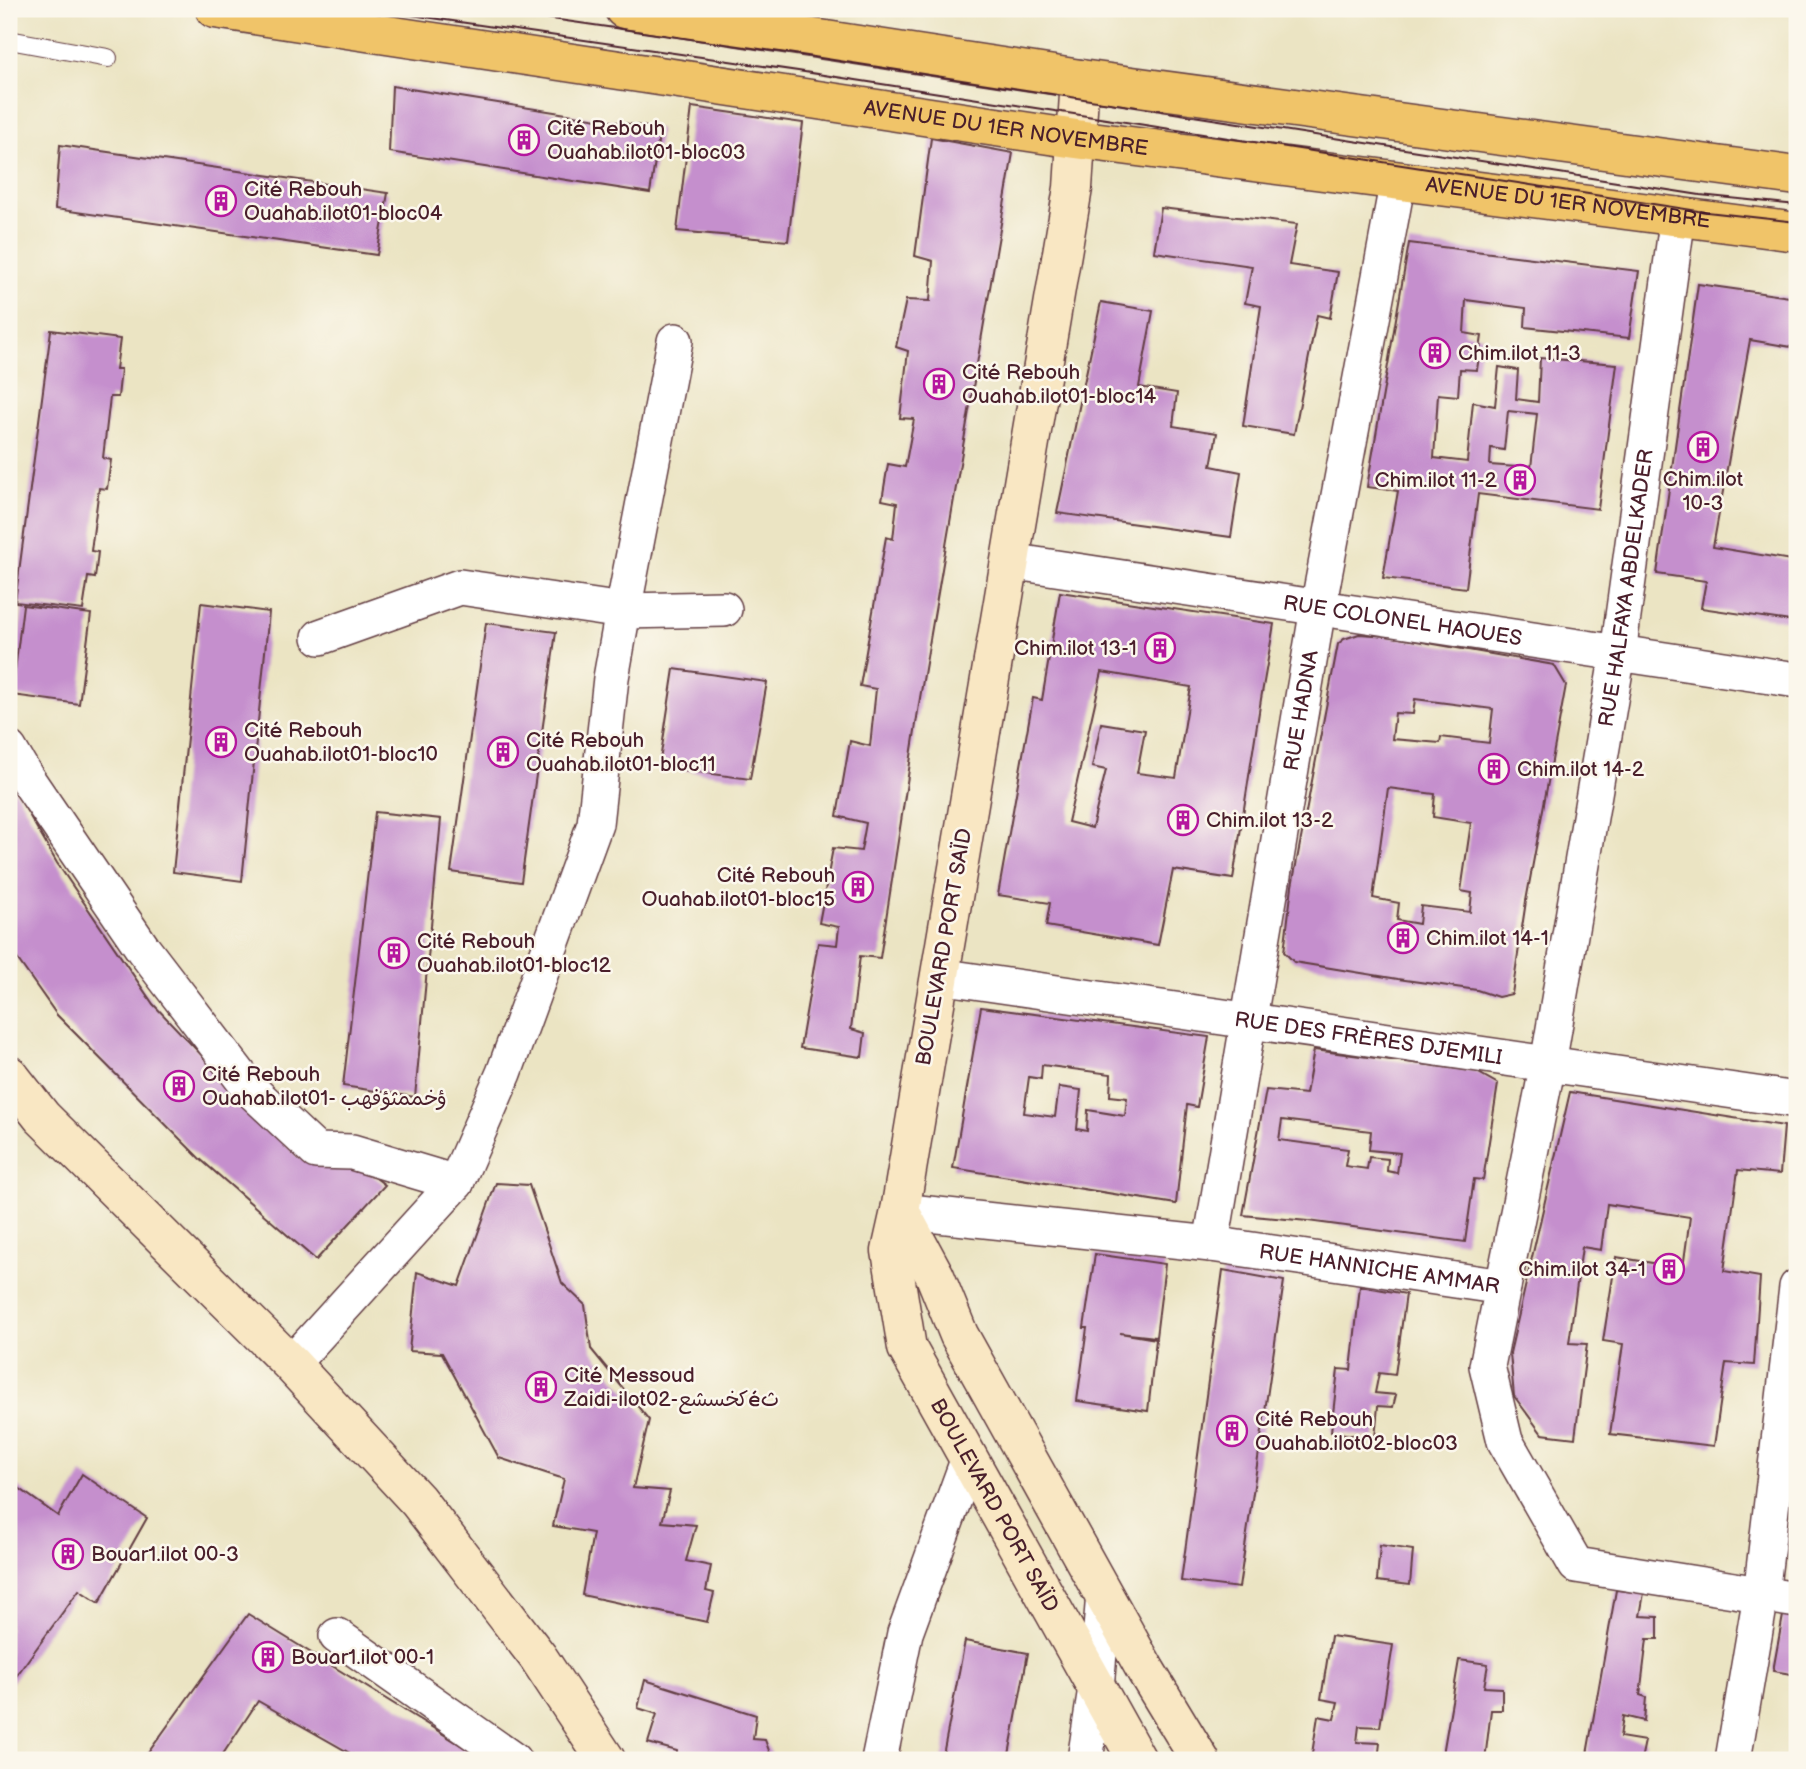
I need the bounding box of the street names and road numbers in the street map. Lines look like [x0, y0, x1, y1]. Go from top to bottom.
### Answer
street label: AVENUE DU 1ER NOVEMBRE [862, 95, 1150, 161]
street label: AVENUE DU 1ER NOVEMBRE [1424, 172, 1712, 233]
street label: RUE HALFAYA ABDELKADER [1593, 447, 1658, 729]
street label: RUE COLONEL HAOUES [1281, 590, 1524, 651]
street label: RUE HADNA [1278, 648, 1323, 773]
street label: BOULEVARD PORT SAÏD [911, 826, 977, 1068]
street label: RUE DES FRÈRES DJEMILI [1233, 1006, 1504, 1070]
street label: RUE HANNICHE AMMAR [1257, 1239, 1501, 1299]
street label: BOULEVARD PORT SAÏD [925, 1394, 1064, 1616]

